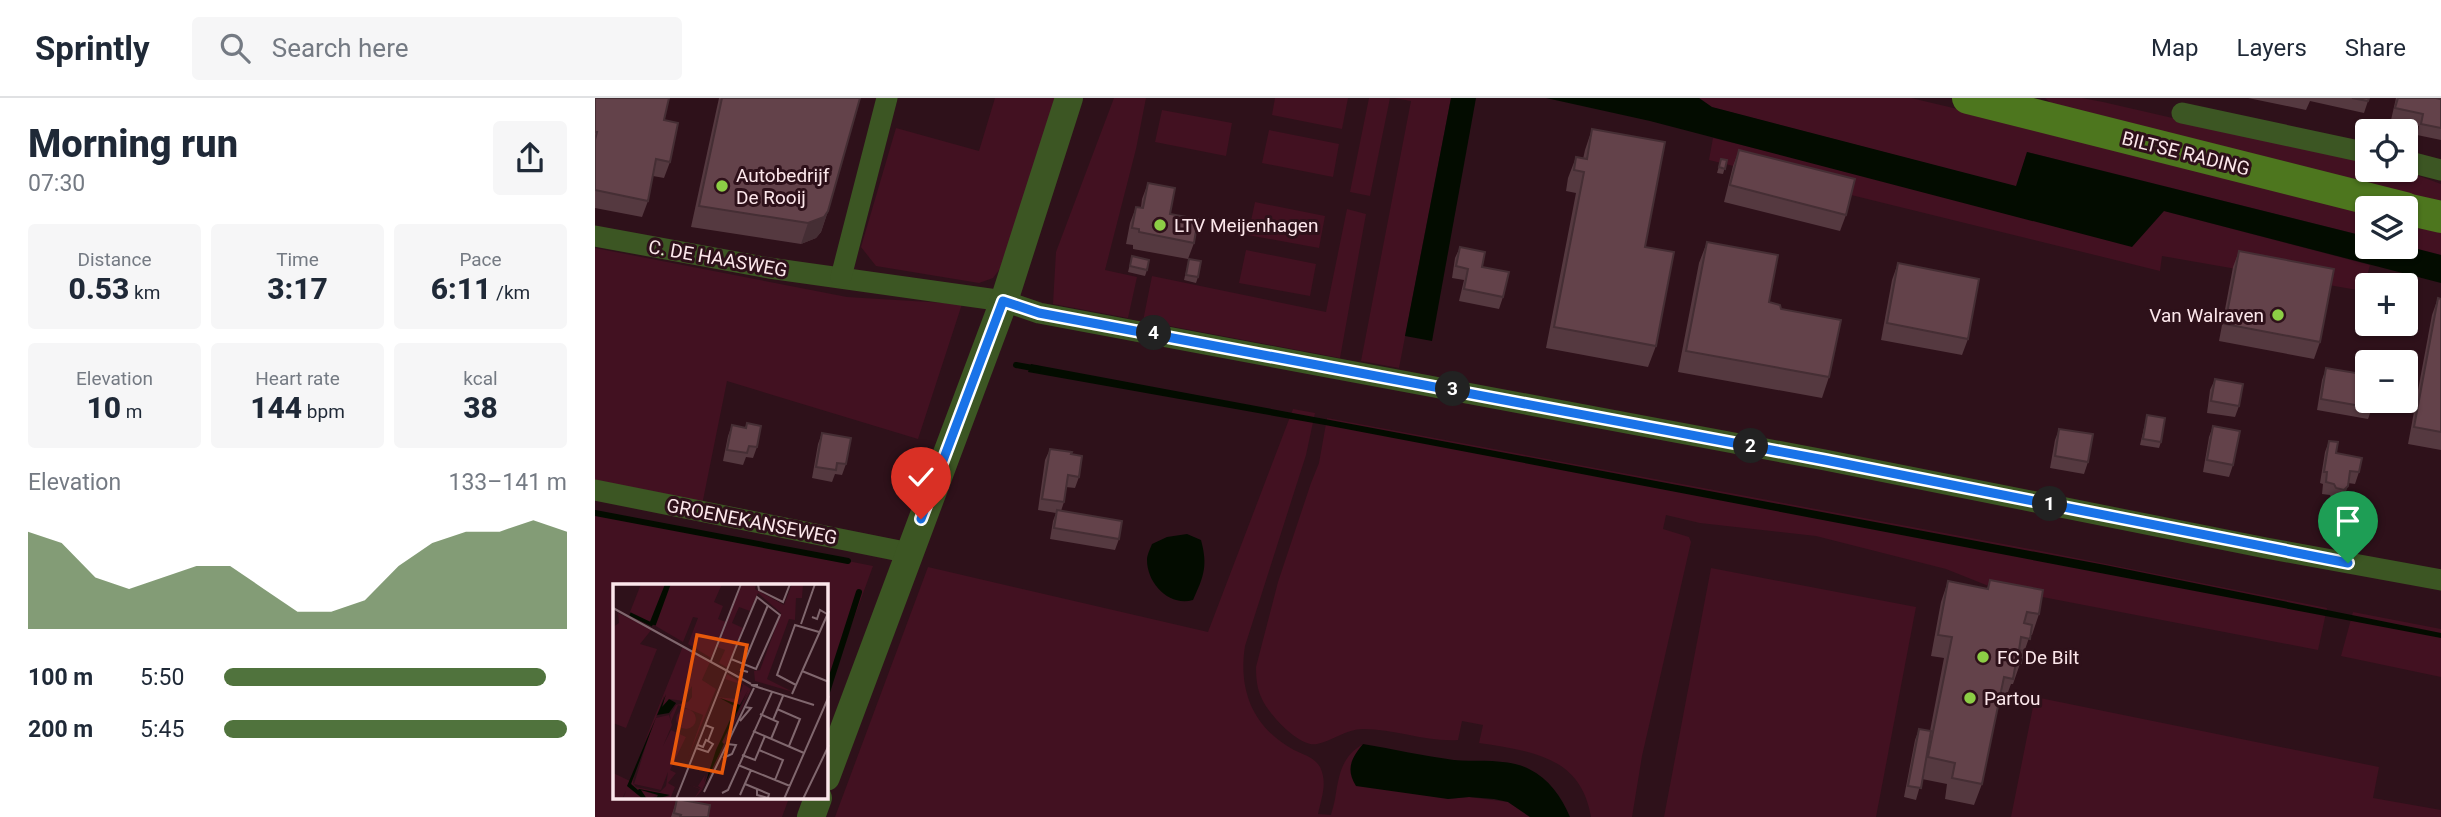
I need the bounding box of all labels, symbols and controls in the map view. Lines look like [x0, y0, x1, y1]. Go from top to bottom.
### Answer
search box [192, 17, 682, 80]
text: Sprintly [35, 29, 150, 68]
icon: search [216, 29, 254, 67]
text: Search here [272, 33, 409, 63]
text: Map [2151, 34, 2199, 62]
text: Layers [2237, 34, 2307, 62]
text: Share [2345, 34, 2406, 62]
map controls [2355, 119, 2418, 413]
button: locate [2355, 119, 2418, 182]
button: share [493, 121, 567, 195]
text: Morning run [28, 122, 238, 166]
street label: BILTSE RADING [2120, 126, 2252, 180]
place label: Autobedrijf De Rooij [736, 164, 830, 209]
text: 07:30 [28, 170, 85, 197]
marker: Autobedrijf De Rooij [714, 178, 730, 194]
button: layers [2355, 196, 2418, 259]
place label: LTV Meijenhagen [1174, 214, 1318, 237]
marker: LTV Meijenhagen [1152, 217, 1168, 233]
street label: C. DE HAASWEG [647, 235, 789, 282]
text: Distance [78, 248, 151, 271]
text: Time [276, 248, 319, 271]
text: Pace [459, 248, 502, 271]
text: 0.53 [69, 271, 129, 306]
text: 3:17 [267, 271, 328, 306]
text: 6:11 [431, 271, 491, 306]
button: + [2355, 273, 2418, 336]
text: km [129, 281, 160, 304]
text: /km [491, 281, 530, 304]
place label: Van Walraven [2149, 304, 2264, 327]
marker: Van Walraven [2270, 307, 2286, 323]
pin: 4 [1137, 316, 1171, 350]
text: 4 [1148, 321, 1159, 344]
button: − [2355, 350, 2418, 413]
text: Elevation [76, 367, 153, 390]
text: Heart rate [255, 367, 340, 390]
text: kcal [463, 367, 498, 390]
pin: 3 [1435, 372, 1471, 406]
text: 3 [1447, 377, 1458, 400]
text: 10 [87, 390, 121, 425]
text: 144 [250, 390, 302, 425]
text: 38 [463, 390, 498, 425]
text: m [121, 400, 142, 423]
text: bpm [302, 400, 345, 423]
pin: 2 [1733, 428, 1769, 464]
text: 2 [1745, 434, 1756, 457]
pin [891, 447, 951, 519]
icon: check [902, 458, 940, 496]
text: Elevation [28, 469, 121, 496]
text: 133–141 m [448, 469, 567, 496]
pin: 1 [2033, 486, 2067, 522]
pin [2318, 491, 2378, 563]
text: 1 [2044, 492, 2055, 515]
street label: GROENEKANSEWEG [665, 494, 839, 549]
icon: arrive [2329, 502, 2367, 540]
inset map [613, 584, 828, 800]
place label: FC De Bilt [1997, 646, 2079, 669]
marker: FC De Bilt [1975, 649, 1991, 665]
text: 100 m [28, 664, 93, 691]
text: 5:50 [140, 664, 184, 691]
place label: Partou [1984, 687, 2040, 710]
marker: Partou [1962, 690, 1978, 706]
text: 200 m [28, 716, 93, 743]
text: 5:45 [140, 716, 184, 743]

